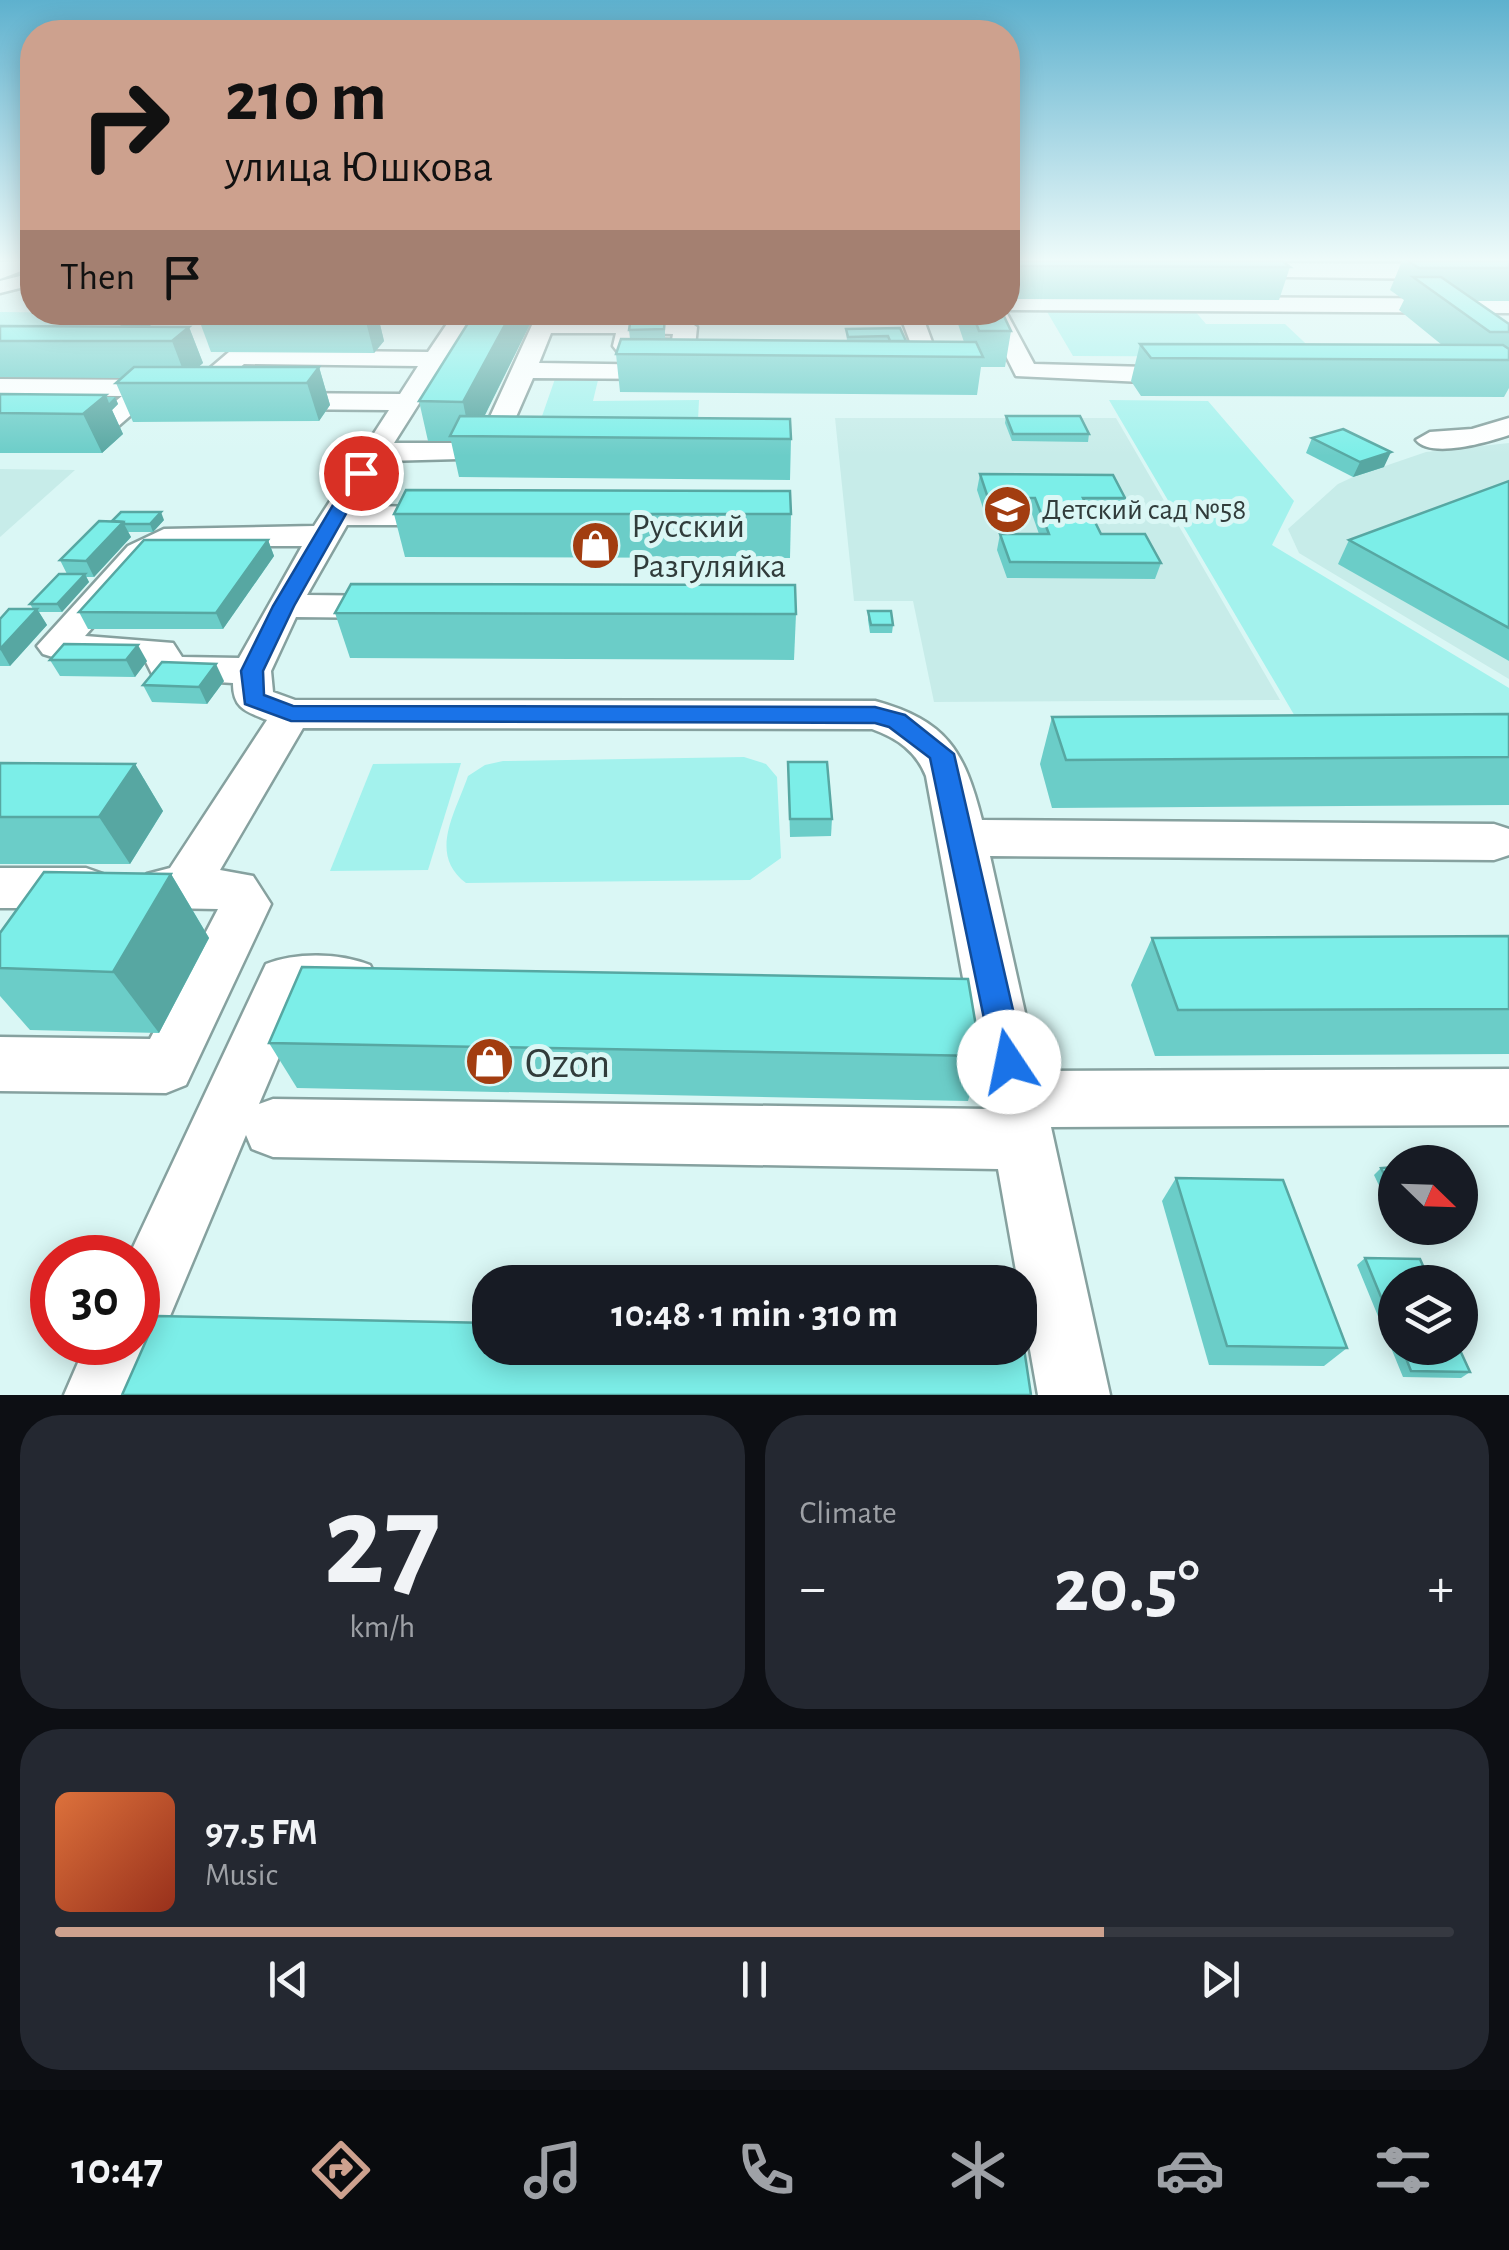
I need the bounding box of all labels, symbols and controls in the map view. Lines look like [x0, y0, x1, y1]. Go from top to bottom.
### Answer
icon: right [60, 60, 190, 190]
text: 210 m [225, 63, 387, 133]
text: улица Юшкова [225, 145, 493, 190]
icon: arrive [155, 250, 210, 305]
text: Then [60, 259, 135, 297]
pin [319, 431, 404, 516]
icon: arrive [334, 446, 389, 501]
school or university icon: Детский сад №58 [981, 483, 1033, 535]
place label: Детский сад №58 [1042, 495, 1246, 525]
place label: Русский Разгуляйка [631, 509, 786, 584]
shop icon: Русский Разгуляйка [570, 519, 622, 571]
position arrow [957, 1010, 1061, 1114]
shop icon: Ozon [464, 1036, 516, 1088]
place label: Ozon [525, 1043, 610, 1085]
north arrow [1378, 1145, 1478, 1245]
map controls [1378, 1145, 1478, 1365]
speed limit sign: 30 [30, 1235, 160, 1365]
button: layers [1378, 1265, 1478, 1365]
text: 10:48 · 1 min · 310 m [611, 1296, 898, 1334]
text: 27 [324, 1478, 441, 1608]
text: Climate [800, 1497, 897, 1529]
text: 20.5° [1054, 1550, 1200, 1625]
text: − [800, 1561, 826, 1616]
text: + [1428, 1561, 1454, 1616]
text: km/h [349, 1611, 415, 1643]
text: 97.5 FM [205, 1814, 318, 1852]
text: Music [205, 1859, 278, 1891]
icon: previous [261, 1952, 316, 2007]
icon: pause [727, 1952, 782, 2007]
icon: next [1193, 1952, 1248, 2007]
icon: directions [306, 2135, 376, 2205]
icon: music [518, 2135, 588, 2205]
icon: phone [731, 2135, 801, 2205]
icon: climate [943, 2135, 1013, 2205]
icon: car [1155, 2135, 1225, 2205]
icon: filters [1368, 2135, 1438, 2205]
text: 10:47 [71, 2147, 163, 2192]

